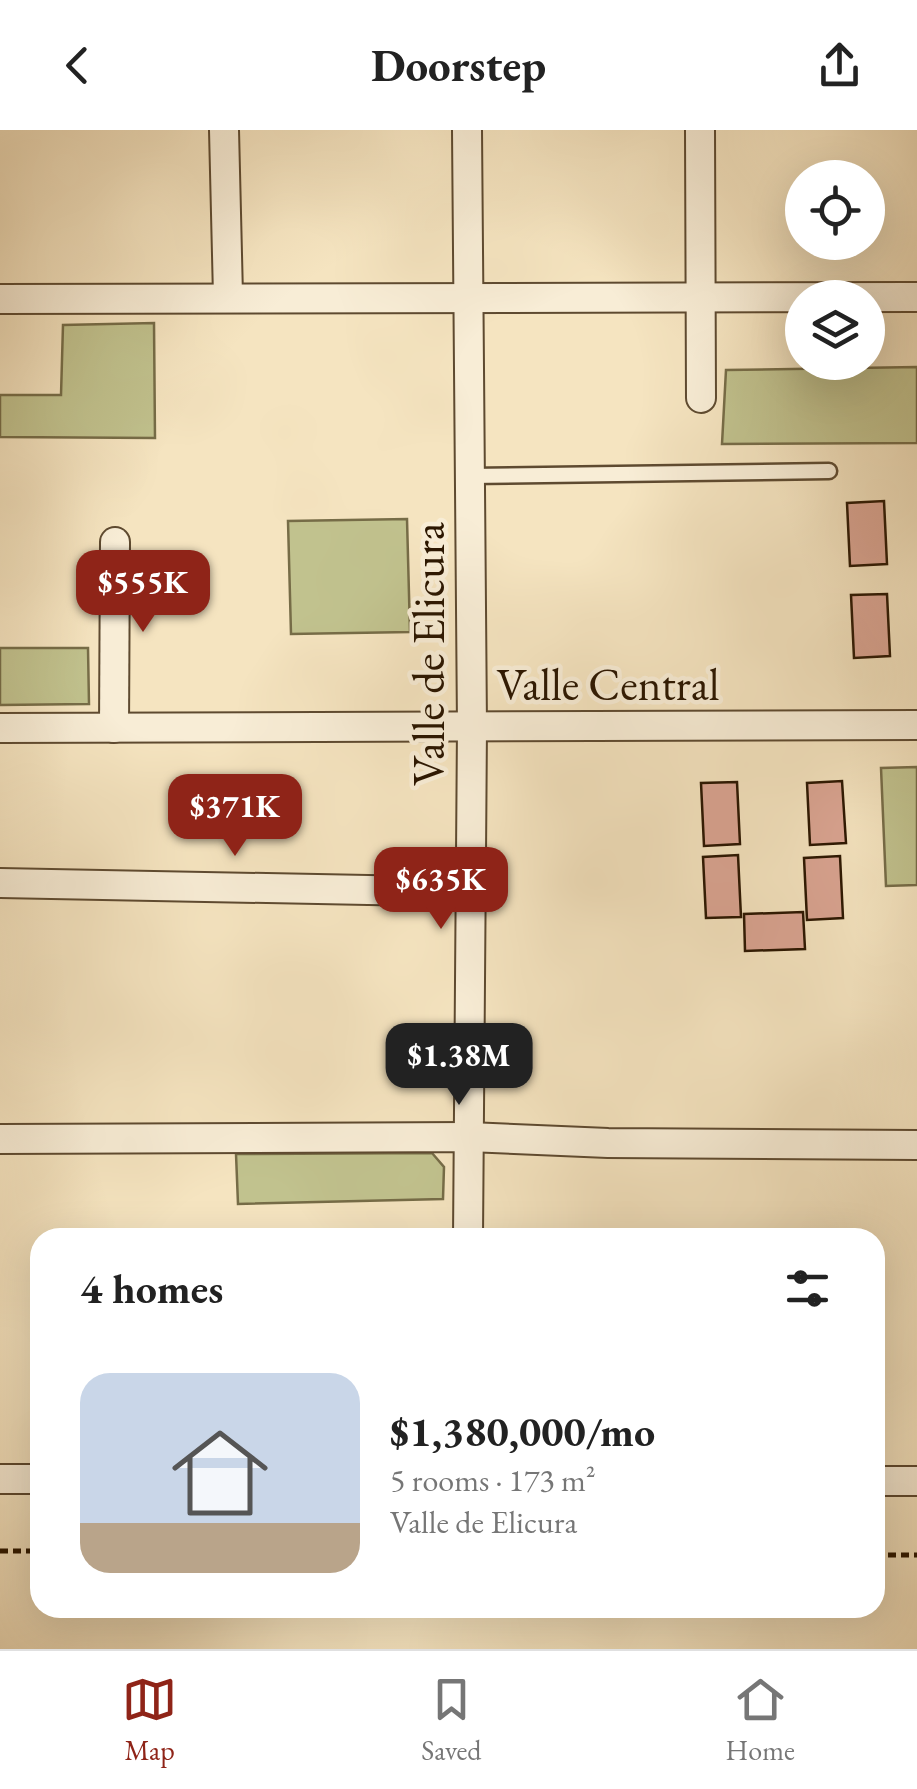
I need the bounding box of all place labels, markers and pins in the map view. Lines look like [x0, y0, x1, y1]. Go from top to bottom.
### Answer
pin: $555K [73, 550, 213, 635]
pin: $371K [165, 774, 305, 859]
pin: $635K [371, 847, 511, 932]
pin: $1.38M [378, 1023, 540, 1108]

